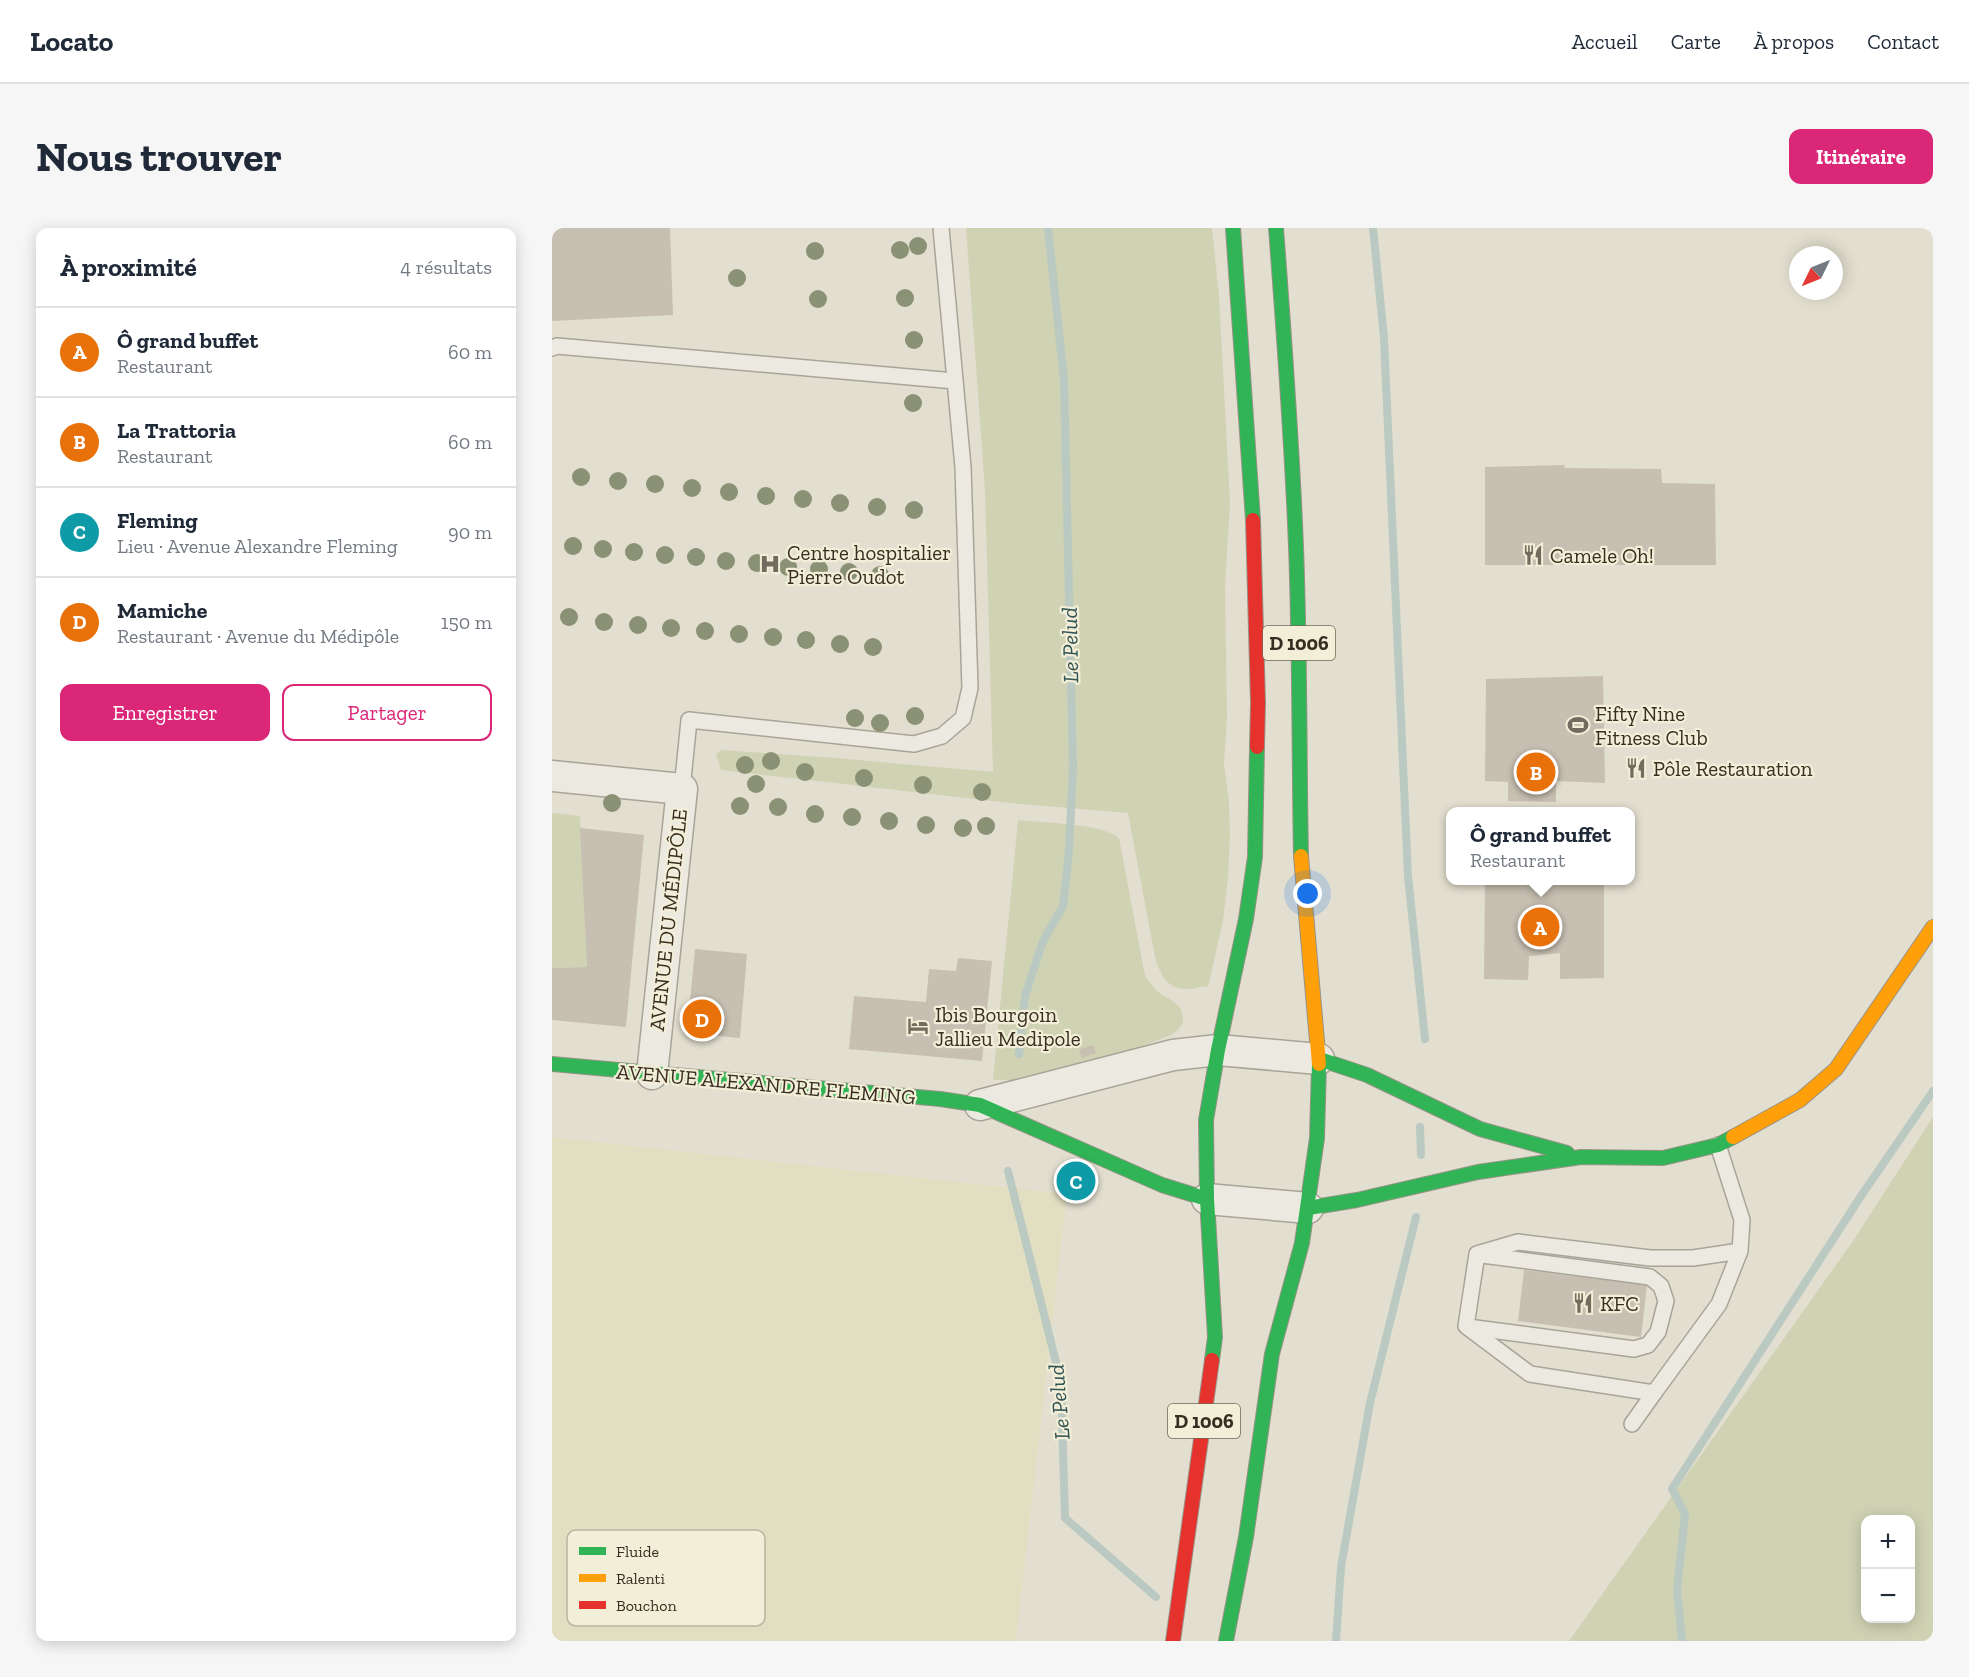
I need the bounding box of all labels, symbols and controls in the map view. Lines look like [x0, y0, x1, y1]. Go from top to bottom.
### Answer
text: Locato [30, 25, 113, 58]
text: Accueil [1572, 29, 1638, 54]
text: Carte [1671, 29, 1721, 54]
text: À propos [1754, 29, 1834, 54]
text: Contact [1867, 29, 1939, 54]
button: Itinéraire [1789, 129, 1933, 184]
text: Nous trouver [36, 131, 282, 182]
north arrow [1789, 246, 1843, 300]
text: À proximité [60, 251, 197, 283]
text: 4 résultats [400, 255, 492, 279]
text: Ô grand buffet [117, 327, 258, 354]
text: A [73, 340, 86, 364]
text: 60 m [448, 340, 492, 364]
text: Restaurant [117, 354, 213, 378]
text: La Trattoria [117, 417, 236, 444]
text: B [73, 430, 86, 454]
text: 60 m [448, 430, 492, 454]
text: Restaurant [117, 444, 213, 468]
text: Fleming [117, 507, 198, 534]
text: C [73, 520, 86, 544]
text: 90 m [448, 520, 492, 544]
text: Lieu · Avenue Alexandre Fleming [117, 534, 398, 558]
place label: Centre hospitalier Pierre Oudot [787, 540, 951, 589]
restaurant icon: Camele Oh! [1521, 543, 1545, 567]
place label: Camele Oh! [1550, 543, 1654, 568]
hospital icon: Centre hospitalier Pierre Oudot [758, 552, 782, 576]
text: Mamiche [117, 597, 207, 624]
water label: Le Pelud [1056, 607, 1084, 683]
text: D [73, 610, 86, 634]
text: 150 m [441, 610, 492, 634]
text: Restaurant · Avenue du Médipôle [117, 624, 399, 648]
road number: D 1006 [1263, 626, 1335, 660]
button: Enregistrer [60, 684, 270, 741]
button: Partager [282, 684, 492, 741]
place label: Fifty Nine Fitness Club [1595, 701, 1708, 750]
sports icon: Fifty Nine Fitness Club [1566, 713, 1590, 737]
pin: B [1516, 750, 1556, 794]
restaurant icon: Pôle Restauration [1624, 756, 1648, 780]
place label: Pôle Restauration [1653, 756, 1813, 781]
popup [1446, 807, 1635, 885]
street label: AVENUE DU MÉDIPÔLE [644, 808, 692, 1032]
text: Ô grand buffet [1470, 821, 1611, 848]
text: Restaurant [1470, 848, 1565, 872]
your location [1293, 879, 1322, 908]
pin: A [1520, 904, 1560, 950]
pin: D [682, 996, 722, 1042]
place label: Ibis Bourgoin Jallieu Medipole [935, 1002, 1081, 1051]
hotel icon: Ibis Bourgoin Jallieu Medipole [906, 1014, 930, 1038]
street label: AVENUE ALEXANDRE FLEMING [615, 1058, 917, 1110]
pin: C [1056, 1158, 1096, 1204]
restaurant icon: KFC [1571, 1291, 1595, 1315]
place label: KFC [1600, 1291, 1639, 1316]
water label: Le Pelud [1042, 1363, 1076, 1441]
road number: D 1006 [1168, 1404, 1240, 1438]
map controls [1861, 1515, 1915, 1623]
button: + [1861, 1515, 1915, 1569]
legend [567, 1530, 765, 1626]
text: Fluide [616, 1542, 659, 1561]
text: Ralenti [616, 1569, 665, 1588]
button: − [1861, 1569, 1915, 1623]
text: Bouchon [616, 1596, 677, 1615]

